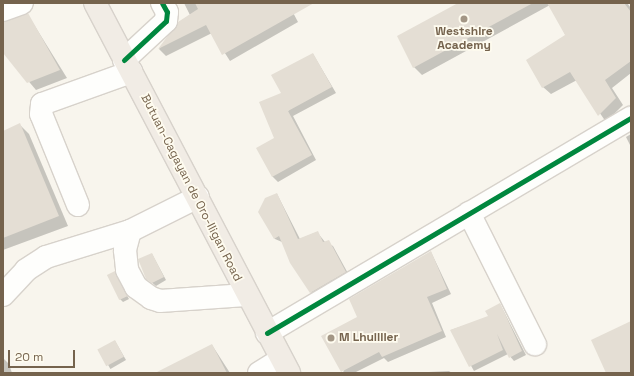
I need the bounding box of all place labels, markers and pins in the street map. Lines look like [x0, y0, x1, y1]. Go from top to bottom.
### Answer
marker: Westshire Academy [459, 14, 469, 24]
place label: Westshire Academy [435, 25, 493, 53]
place label: M Lhuillier [339, 331, 398, 345]
marker: M Lhuillier [326, 333, 336, 343]

